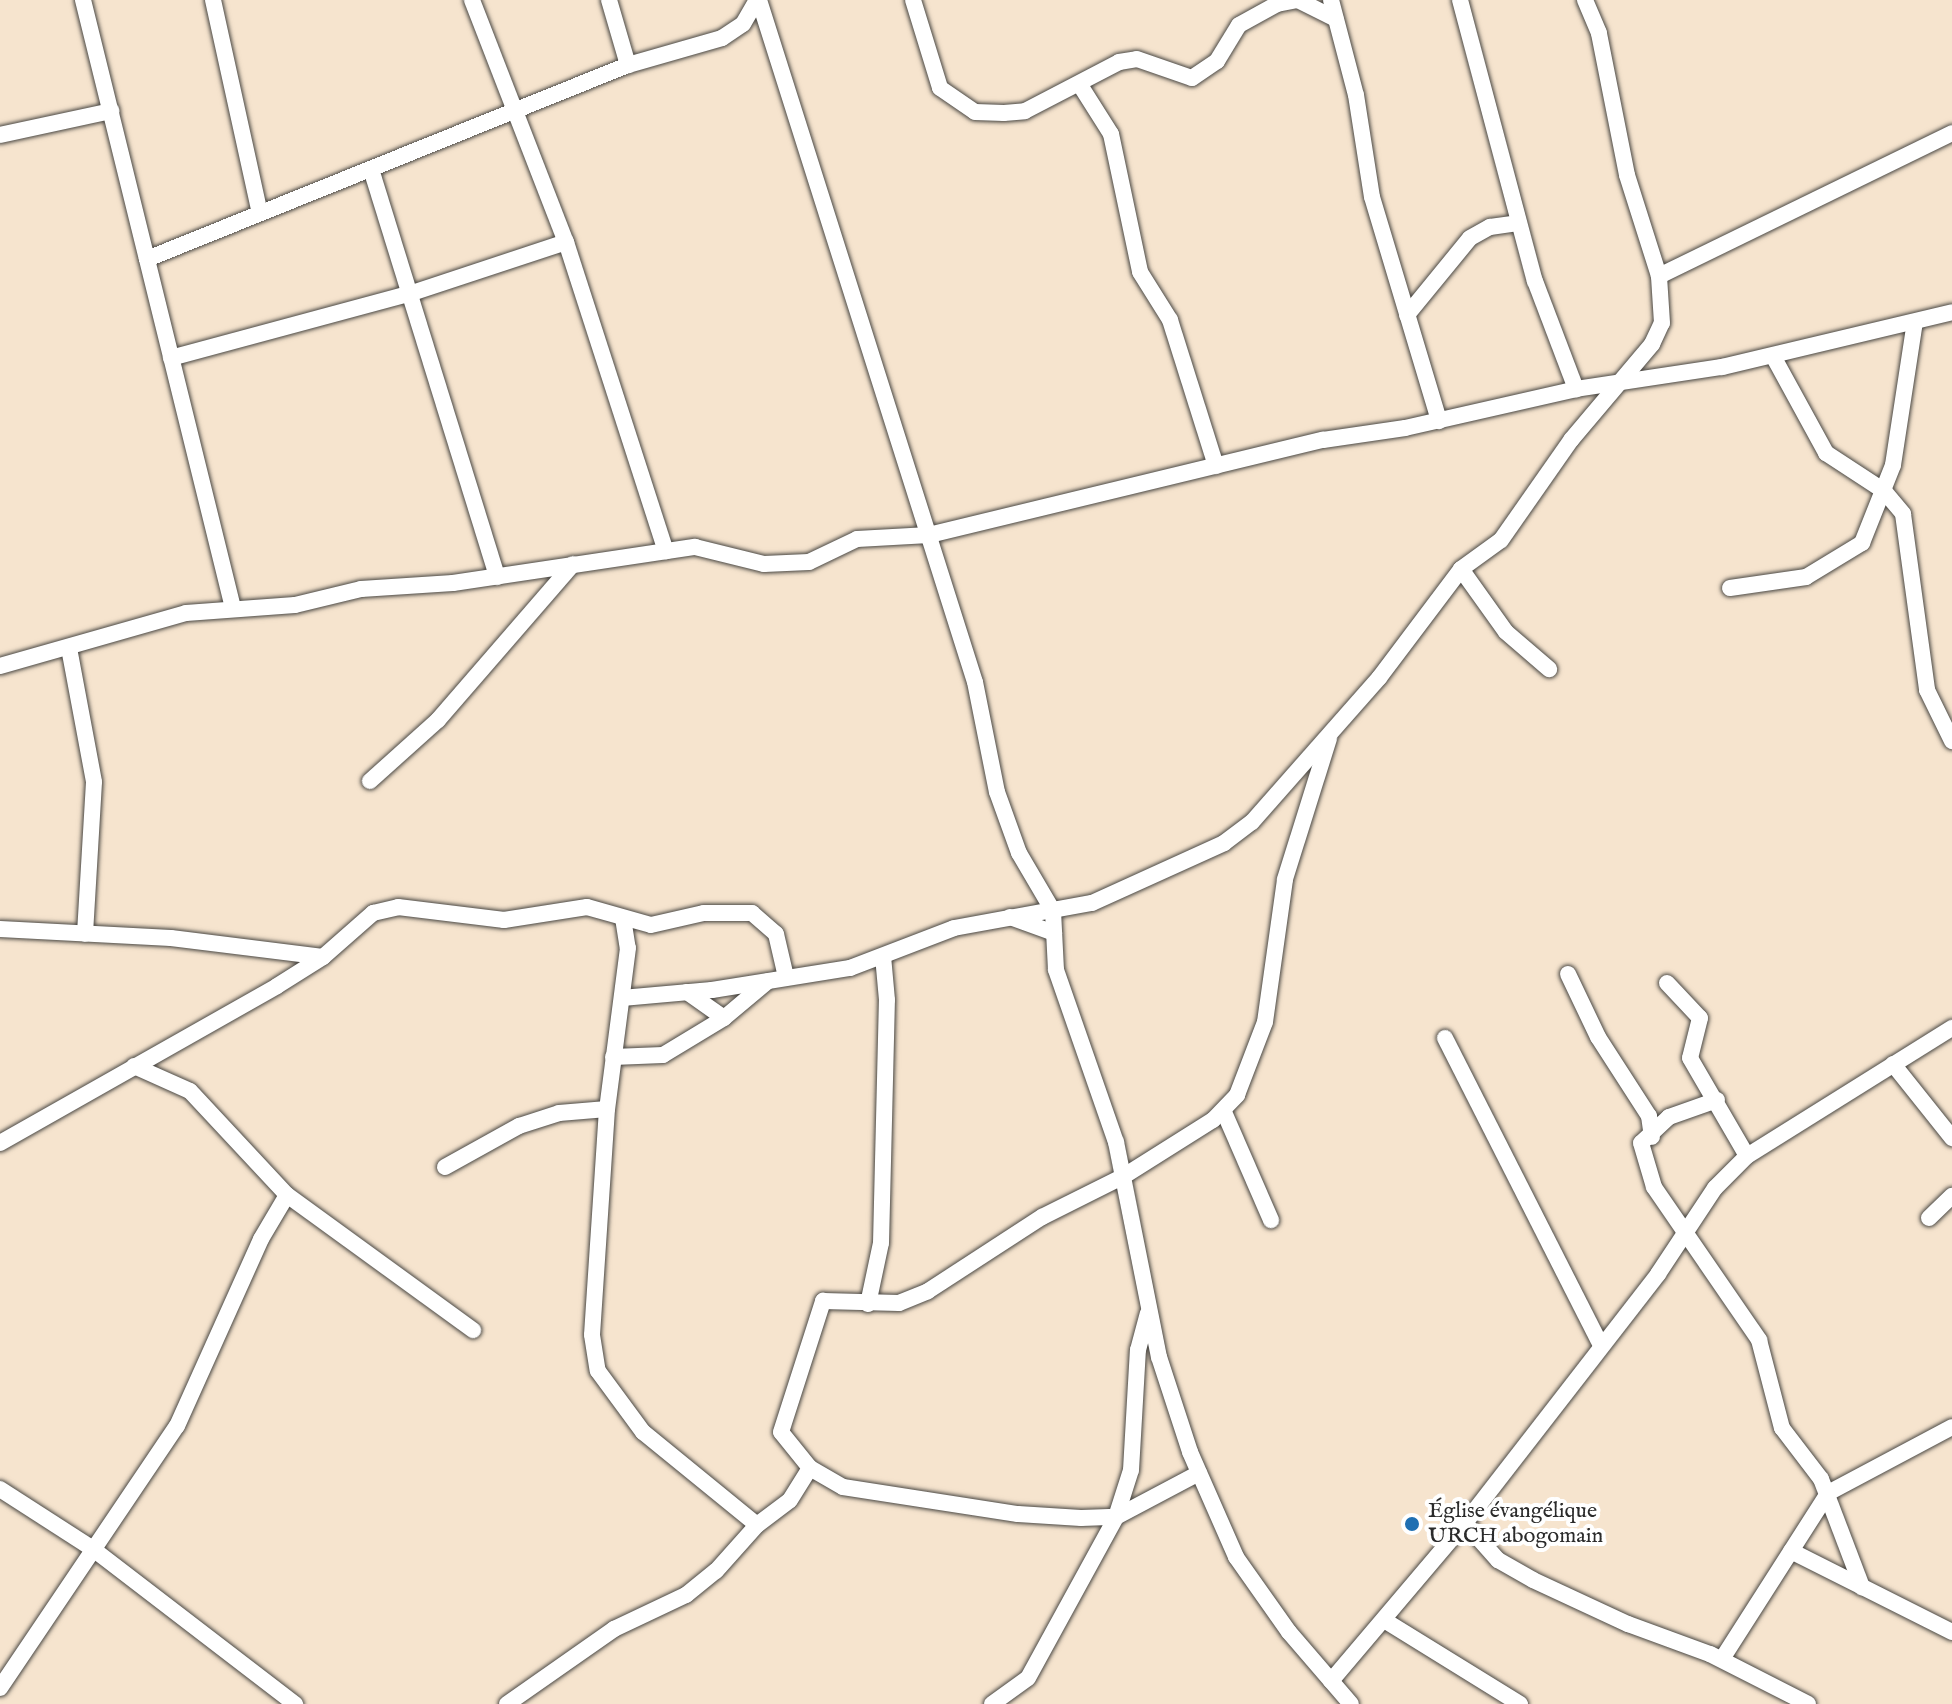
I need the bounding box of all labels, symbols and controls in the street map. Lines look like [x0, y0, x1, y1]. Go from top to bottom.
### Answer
place label: Église évangélique URCH abogomain [1428, 1498, 1603, 1550]
marker: Église évangélique URCH abogomain [1403, 1515, 1421, 1533]

